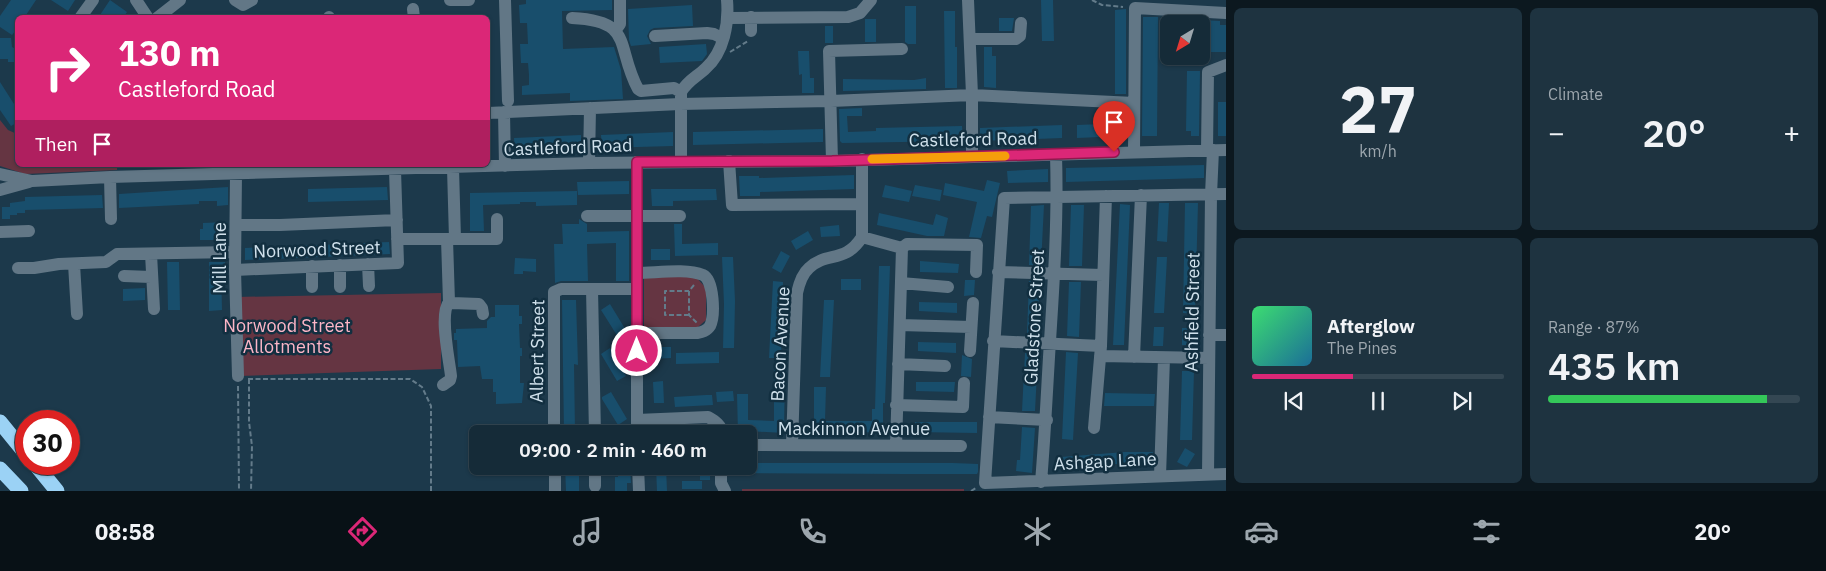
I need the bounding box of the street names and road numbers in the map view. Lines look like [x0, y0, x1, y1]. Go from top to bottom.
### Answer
street label: Castleford Road [908, 126, 1038, 152]
street label: Castleford Road [503, 133, 633, 161]
street label: Mill Lane [208, 222, 231, 294]
street label: Norwood Street [253, 235, 381, 263]
street label: Gladstone Street [1019, 248, 1049, 386]
street label: Ashfield Street [1179, 252, 1205, 372]
street label: Bacon Avenue [766, 286, 794, 402]
street label: Albert Street [525, 299, 549, 403]
street label: Mackinnon Avenue [778, 417, 930, 440]
street label: Ashgap Lane [1053, 447, 1157, 475]

